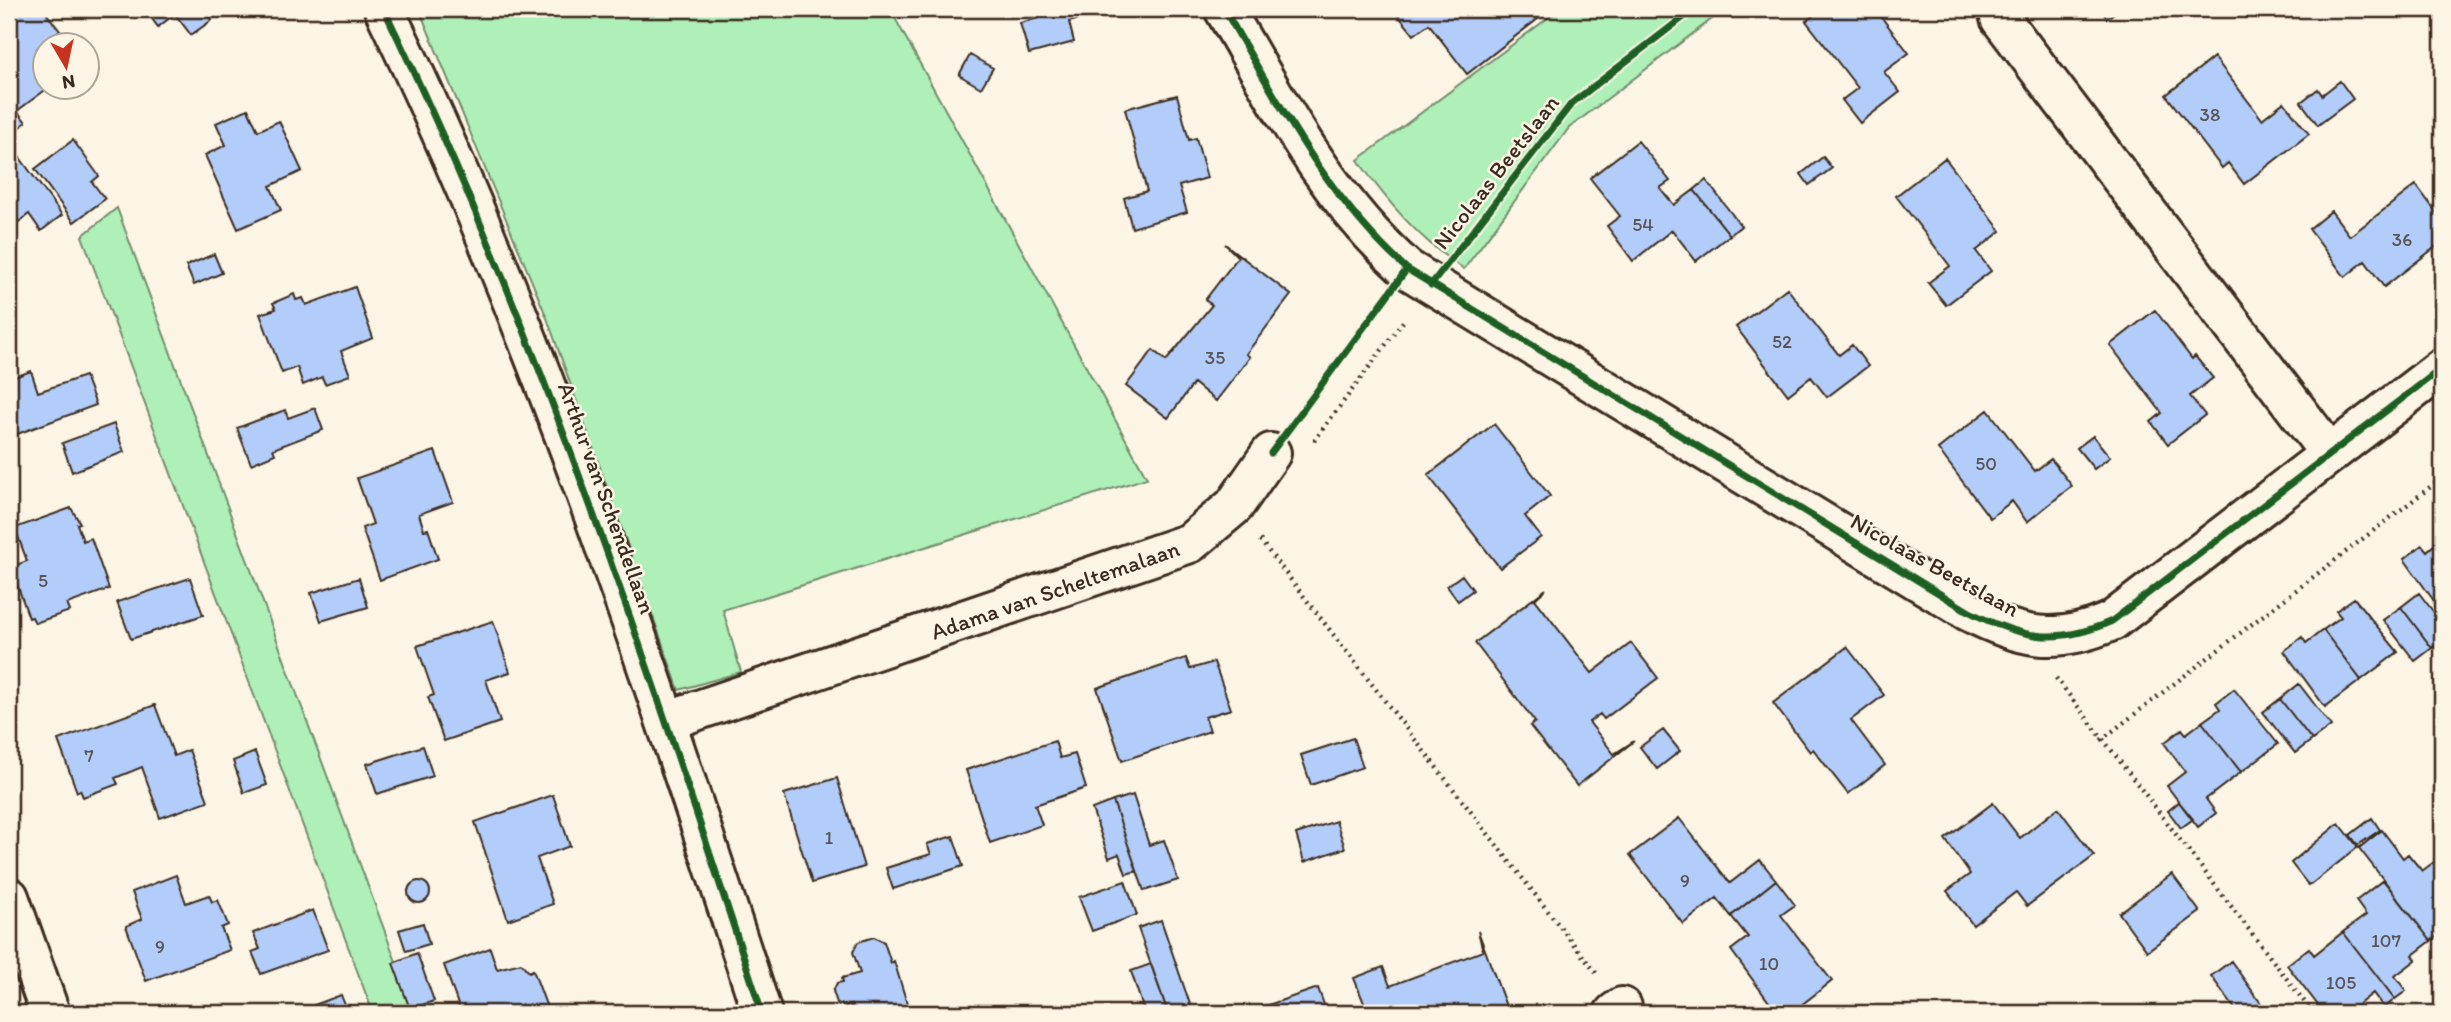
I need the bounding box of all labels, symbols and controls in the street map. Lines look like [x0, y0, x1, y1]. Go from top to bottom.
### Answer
north arrow [32, 32, 102, 102]
text: N [60, 70, 77, 95]
street label: Nicolaas Beetslaan [1427, 89, 1565, 255]
house number: 38 [2200, 103, 2220, 126]
house number: 54 [1632, 213, 1654, 236]
house number: 36 [2392, 228, 2412, 251]
house number: 52 [1772, 330, 1792, 353]
house number: 35 [1205, 346, 1225, 369]
street label: Arthur van Schendellaan [552, 378, 662, 618]
house number: 50 [1975, 452, 1997, 475]
street label: Nicolaas Beetslaan [1846, 507, 2024, 623]
street label: Adama van Scheltemalaan [927, 534, 1183, 646]
house number: 5 [38, 569, 48, 592]
house number: 7 [84, 744, 94, 767]
house number: 1 [825, 826, 834, 849]
house number: 9 [1680, 869, 1690, 892]
house number: 107 [2371, 929, 2401, 952]
house number: 9 [155, 935, 165, 958]
house number: 10 [1759, 952, 1779, 975]
house number: 105 [2326, 971, 2356, 994]

